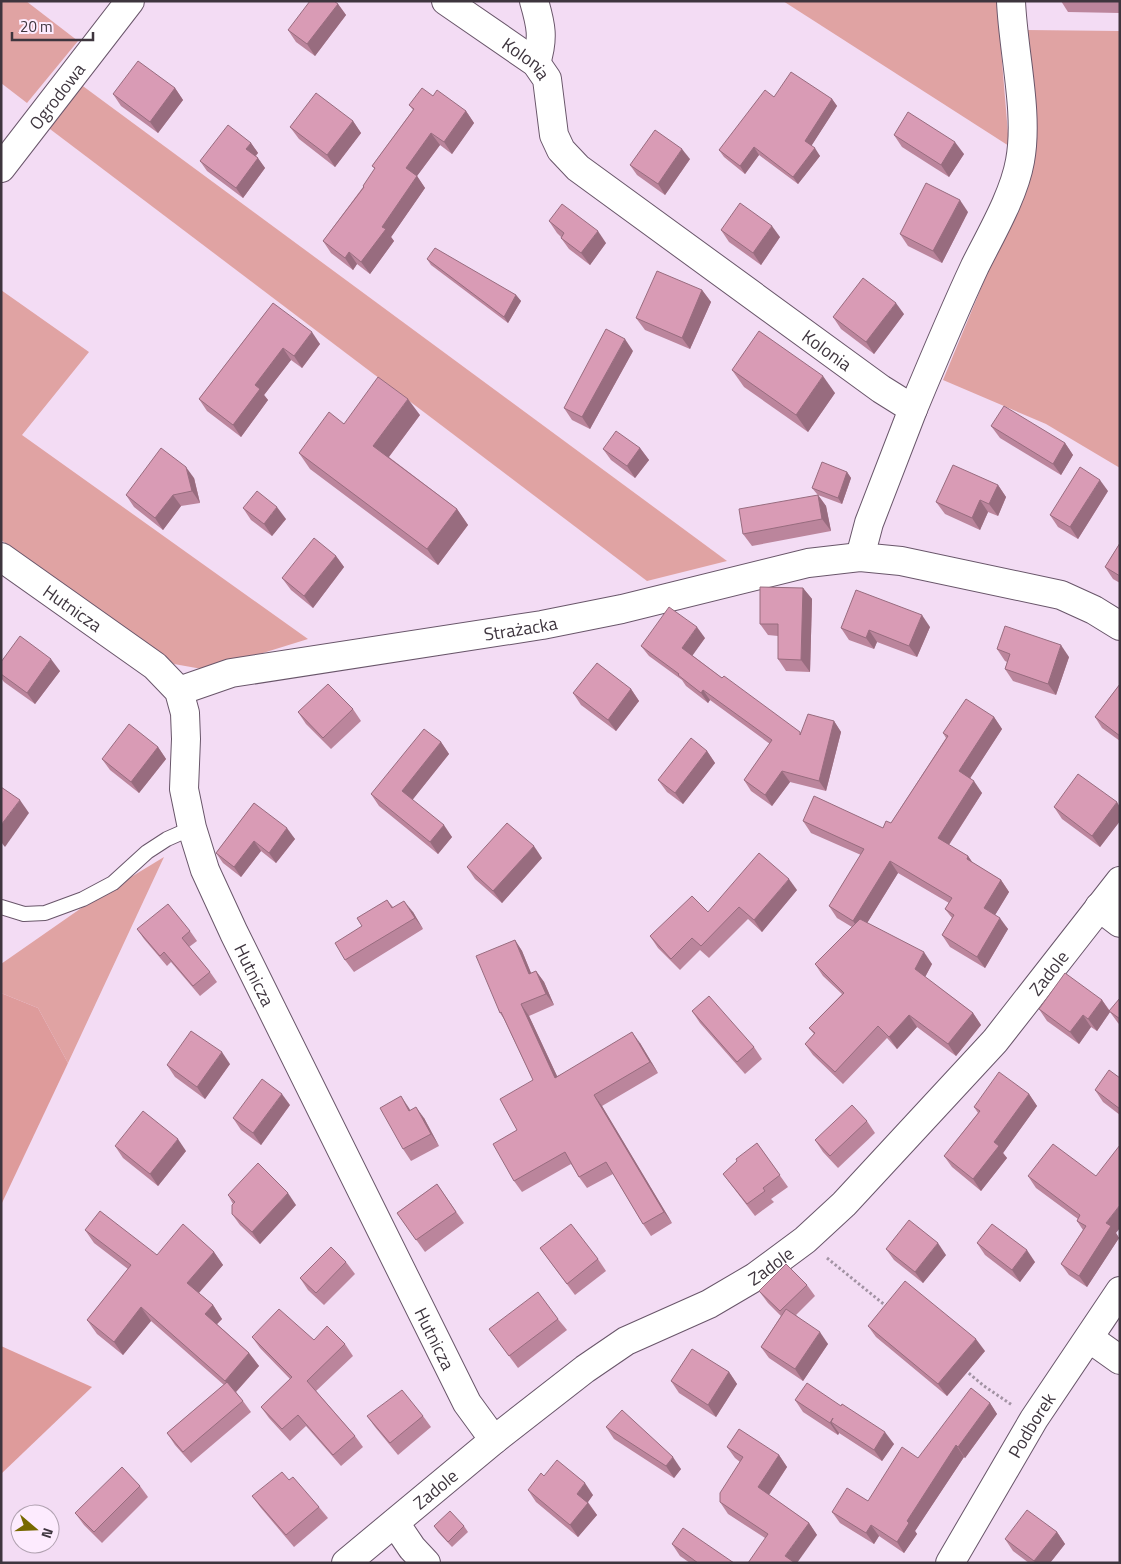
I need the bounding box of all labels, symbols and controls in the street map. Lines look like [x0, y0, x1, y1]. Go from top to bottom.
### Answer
scale bar [12, 10, 94, 42]
text: 20 m [20, 15, 53, 38]
street label: Kolonia [497, 30, 557, 85]
street label: Ogrodowa [22, 57, 91, 135]
street label: Kolonia [797, 322, 858, 377]
street label: Hutnicza [38, 578, 108, 638]
street label: Strażacka [482, 609, 560, 647]
street label: Hutnicza [228, 939, 282, 1011]
street label: Zadole [1022, 944, 1075, 1001]
street label: Zadole [743, 1240, 799, 1292]
street label: Hutnicza [408, 1303, 462, 1374]
street label: Podborek [1001, 1387, 1062, 1463]
street label: Zadole [407, 1462, 463, 1516]
north arrow [10, 1504, 60, 1554]
text: N [36, 1525, 59, 1541]

